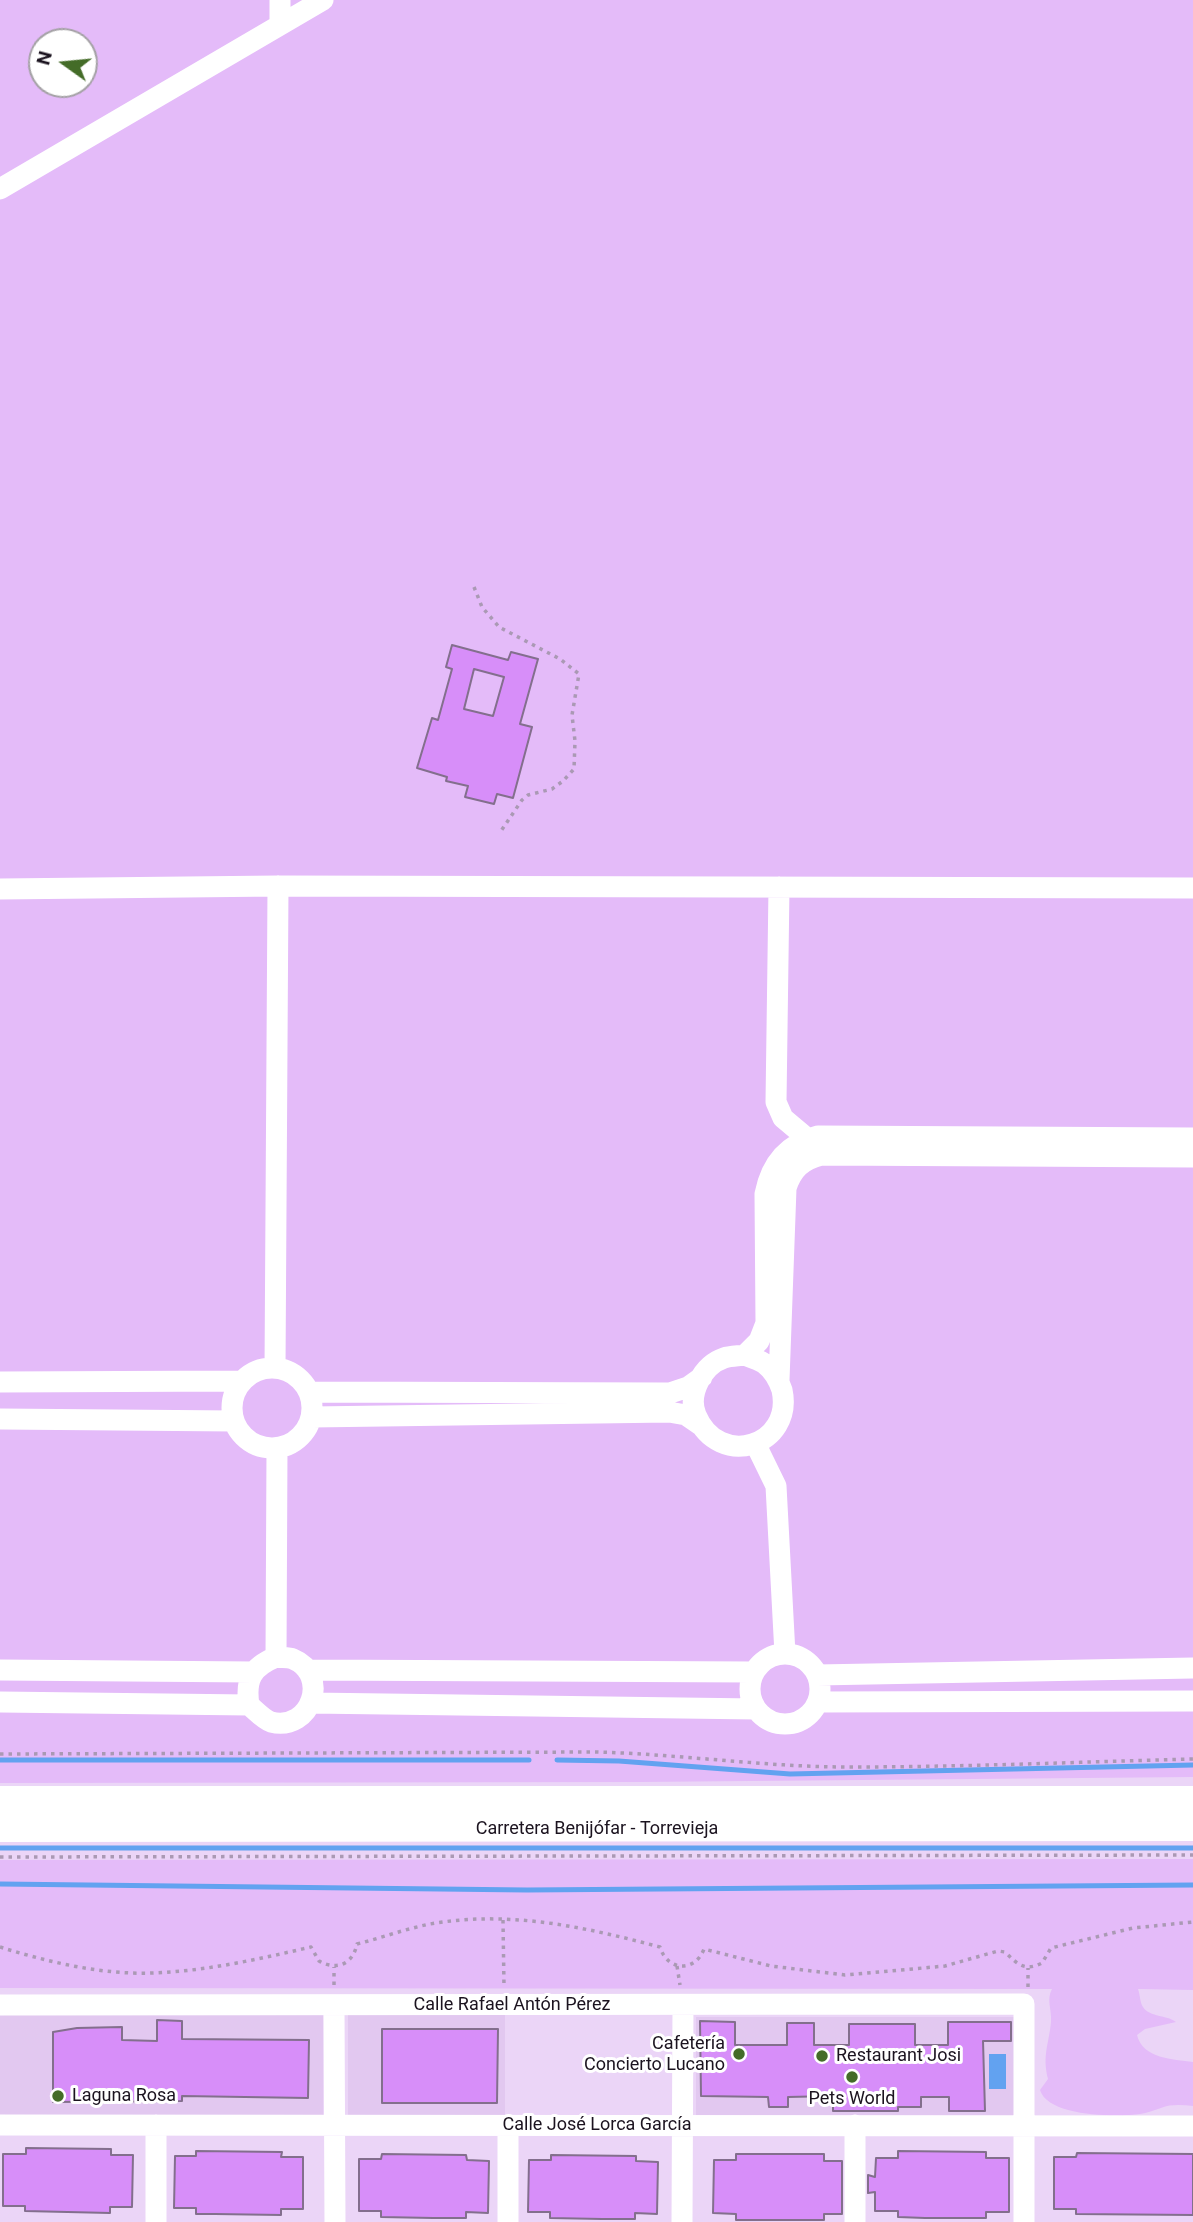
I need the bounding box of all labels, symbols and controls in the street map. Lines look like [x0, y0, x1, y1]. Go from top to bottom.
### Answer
north arrow [28, 28, 98, 98]
text: N [31, 49, 57, 67]
street label: Carretera Benijófar - Torrevieja [476, 1818, 718, 1840]
street label: Calle Rafael Antón Pérez [414, 1994, 610, 2016]
place label: Cafetería Concierto Lucano [584, 2033, 725, 2076]
place label: Restaurant Josi [836, 2045, 961, 2067]
marker: Cafetería Concierto Lucano [731, 2046, 747, 2062]
marker: Restaurant Josi [814, 2048, 830, 2064]
marker: Pets World [844, 2069, 860, 2085]
place label: Laguna Rosa [72, 2085, 176, 2107]
marker: Laguna Rosa [50, 2088, 66, 2104]
place label: Pets World [808, 2088, 896, 2110]
street label: Calle José Lorca García [503, 2114, 691, 2136]

